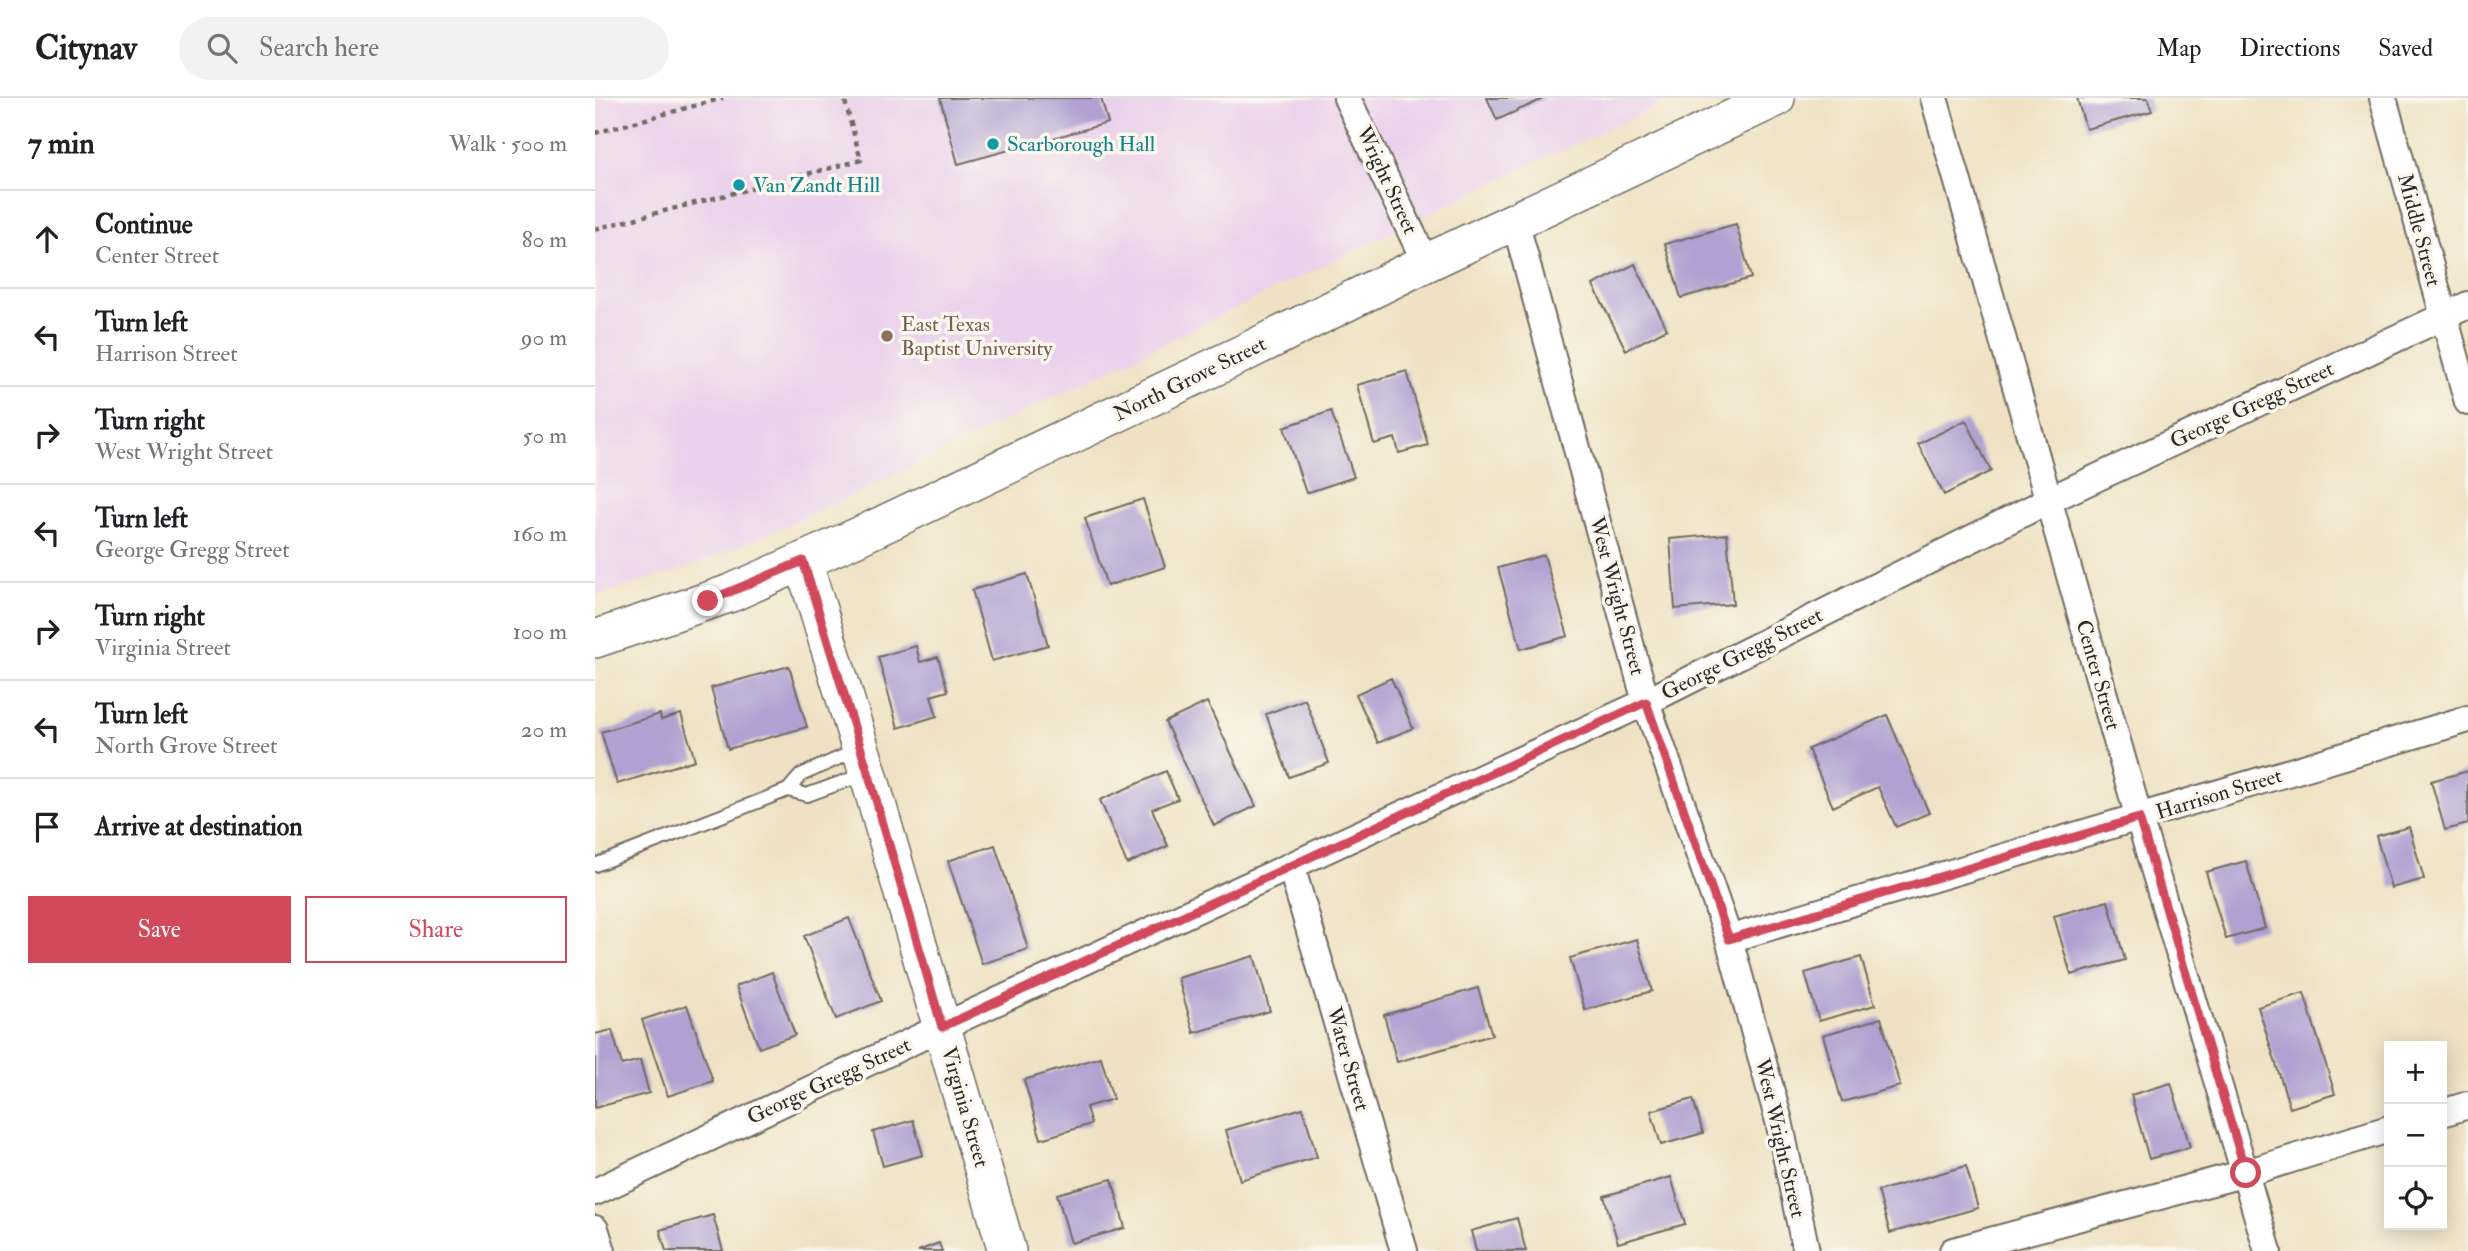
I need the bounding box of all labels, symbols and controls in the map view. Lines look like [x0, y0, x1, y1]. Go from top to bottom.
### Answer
search box [179, 17, 669, 80]
text: Citynav [35, 28, 137, 69]
icon: search [203, 29, 241, 67]
text: Search here [259, 32, 379, 64]
text: Map [2156, 33, 2201, 64]
text: Directions [2239, 33, 2340, 64]
text: Saved [2378, 33, 2433, 64]
street label: Wright Street [1350, 121, 1424, 238]
text: 7 min [28, 125, 95, 162]
text: Walk · 500 m [449, 129, 567, 158]
place label: Scarborough Hall [1007, 131, 1156, 158]
marker: Scarborough Hall [985, 136, 1001, 152]
street label: Middle Street [2391, 171, 2447, 289]
place label: Van Zandt Hill [753, 172, 881, 199]
marker: Van Zandt Hill [731, 177, 747, 193]
text: Continue [95, 209, 193, 241]
icon: ahead [28, 220, 66, 258]
text: 80 m [522, 225, 567, 254]
text: Center Street [95, 241, 219, 270]
text: Turn left [95, 307, 188, 339]
place label: East Texas Baptist University [901, 311, 1053, 362]
icon: left [28, 318, 66, 356]
text: 90 m [521, 323, 567, 352]
marker: East Texas Baptist University [879, 328, 895, 344]
street label: North Grove Street [1109, 330, 1271, 428]
text: Harrison Street [95, 339, 238, 368]
street label: George Gregg Street [2166, 355, 2338, 455]
text: Turn right [95, 405, 205, 437]
icon: right [28, 416, 66, 454]
text: 50 m [523, 421, 567, 450]
text: West Wright Street [95, 437, 273, 466]
text: Turn left [95, 503, 188, 535]
street label: West Wright Street [1583, 513, 1651, 678]
icon: left [28, 514, 66, 552]
text: 160 m [513, 519, 567, 548]
text: George Gregg Street [95, 535, 290, 564]
route end [692, 585, 723, 616]
text: Turn right [95, 601, 205, 633]
street label: George Gregg Street [1657, 602, 1827, 706]
icon: right [28, 612, 66, 650]
text: 100 m [513, 617, 567, 646]
street label: Center Street [2069, 617, 2127, 733]
text: Virginia Street [95, 633, 231, 662]
text: Turn left [95, 699, 188, 731]
icon: left [28, 710, 66, 748]
text: 20 m [521, 715, 567, 744]
text: North Grove Street [95, 731, 277, 760]
street label: Harrison Street [2153, 762, 2285, 826]
icon: arrive [28, 808, 66, 846]
text: Arrive at destination [95, 811, 303, 843]
button: Save [28, 896, 291, 963]
button: Share [305, 896, 567, 963]
street label: Water Street [1320, 1003, 1376, 1114]
street label: George Gregg Street [743, 1031, 915, 1131]
map controls [2384, 1041, 2447, 1230]
button: + [2384, 1041, 2447, 1104]
street label: Virginia Street [935, 1044, 995, 1171]
street label: West Wright Street [1748, 1055, 1812, 1221]
button: − [2384, 1104, 2447, 1167]
route start [2230, 1157, 2261, 1188]
button: locate [2384, 1167, 2447, 1230]

